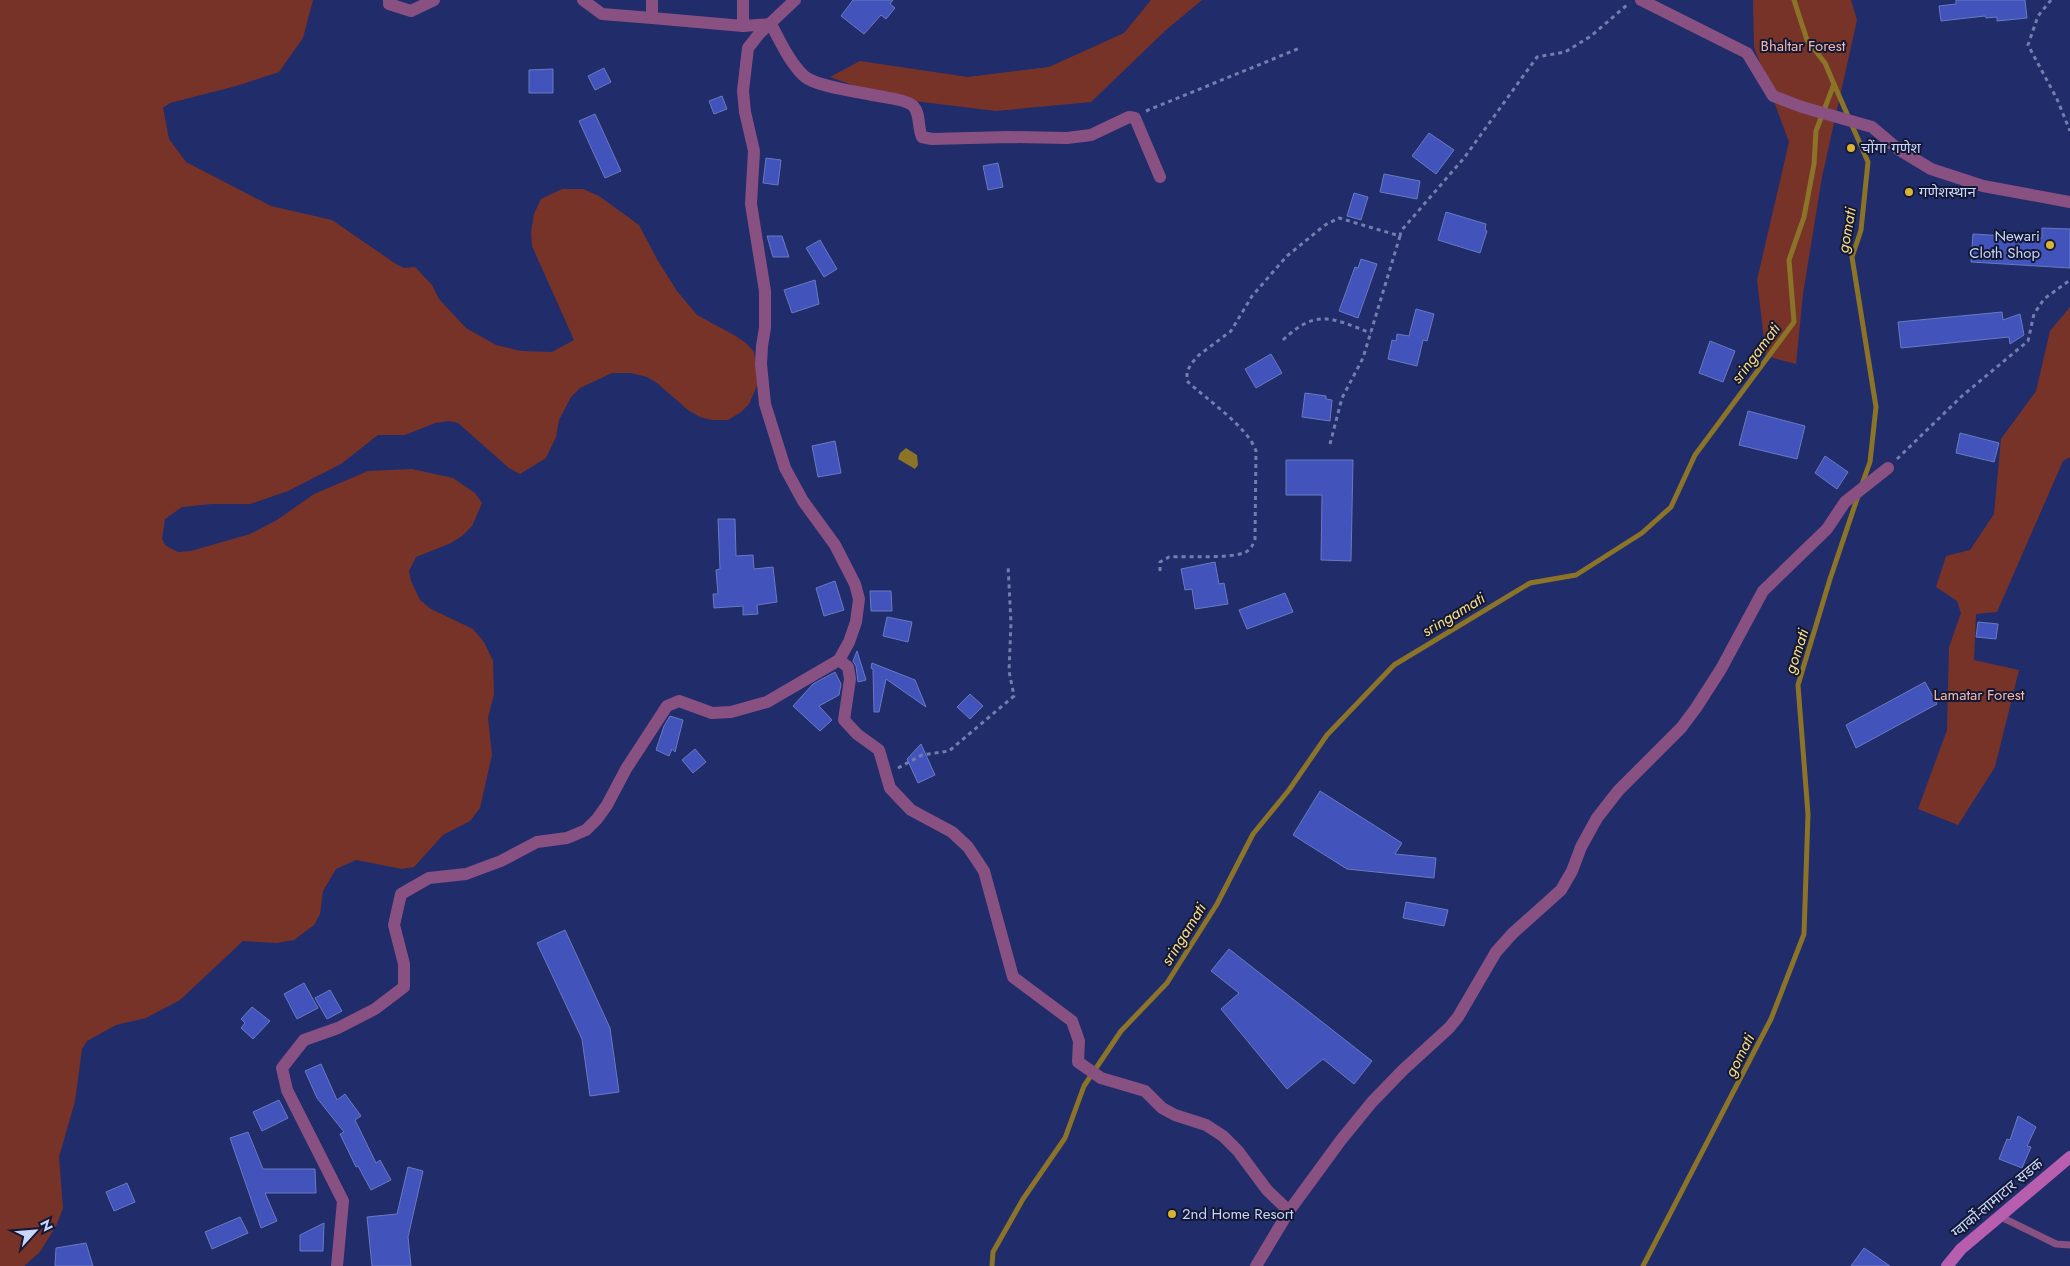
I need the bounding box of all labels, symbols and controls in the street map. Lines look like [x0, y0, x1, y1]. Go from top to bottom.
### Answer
park label: Bhaltar Forest [1761, 35, 1846, 57]
place label: चोंगा गणेश [1861, 137, 1922, 159]
marker: चोंगा गणेश [1845, 142, 1857, 154]
place label: गणेशस्थान [1919, 181, 1976, 203]
marker: गणेशस्थान [1903, 186, 1915, 198]
water label: gomati [1831, 204, 1862, 255]
place label: Newari Cloth Shop [1969, 225, 2040, 264]
marker: Newari Cloth Shop [2044, 239, 2056, 251]
water label: sringamati [1725, 318, 1786, 388]
water label: sringamati [1417, 586, 1490, 642]
water label: gomati [1778, 625, 1815, 677]
park label: Lamatar Forest [1934, 684, 2025, 706]
water label: sringamati [1155, 898, 1212, 970]
water label: gomati [1719, 1029, 1761, 1081]
street label: ग्वार्को-लामाटार सडक [1946, 1153, 2048, 1243]
place label: 2nd Home Resort [1182, 1203, 1294, 1225]
north arrow [10, 1206, 60, 1256]
marker: 2nd Home Resort [1166, 1208, 1178, 1220]
text: N [35, 1216, 58, 1235]

